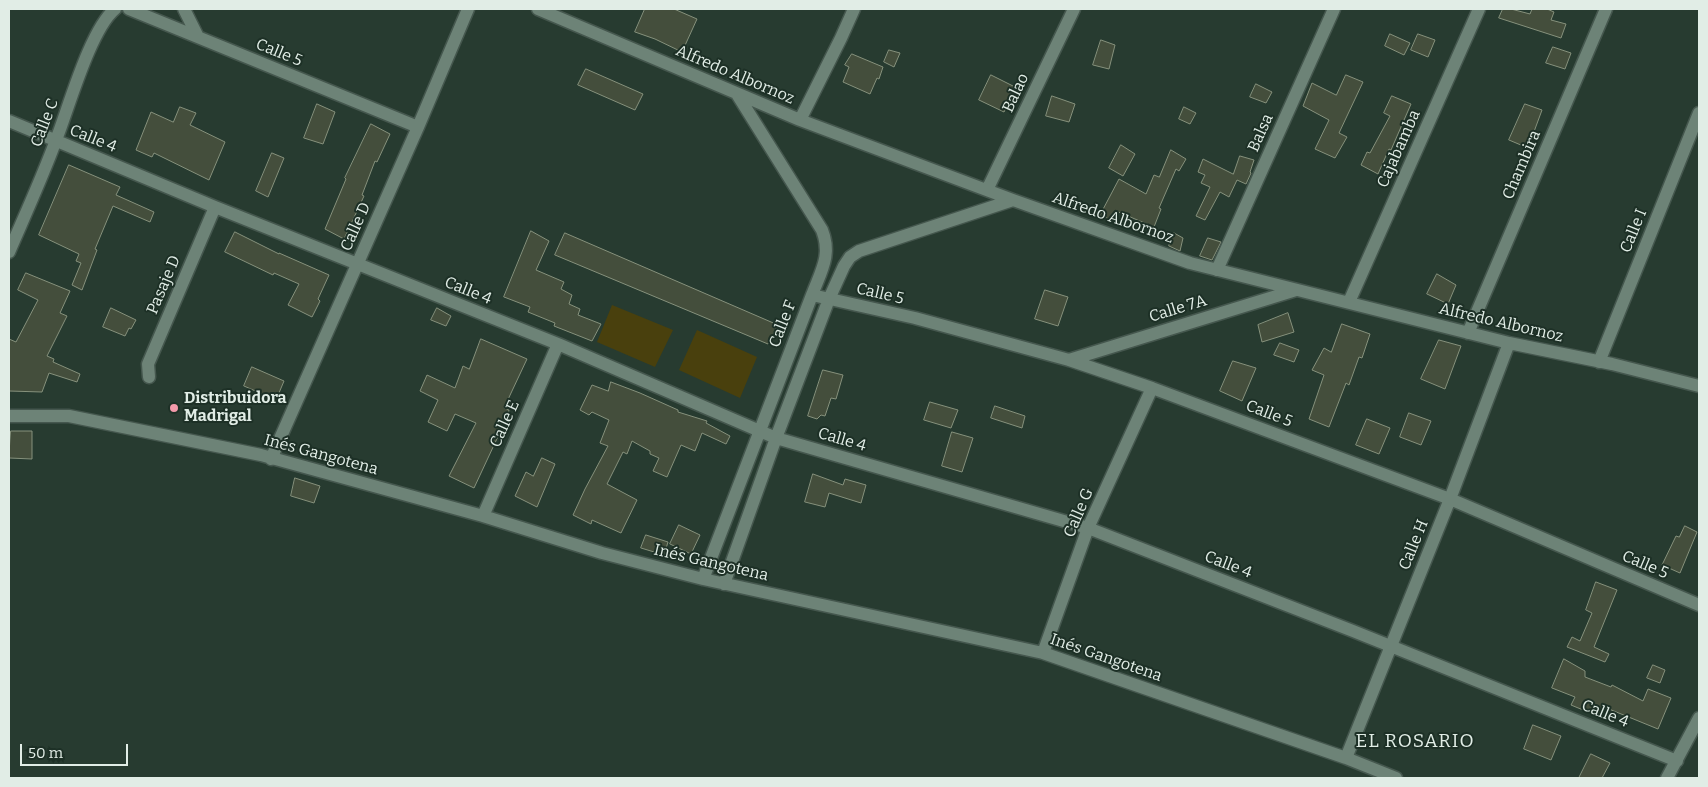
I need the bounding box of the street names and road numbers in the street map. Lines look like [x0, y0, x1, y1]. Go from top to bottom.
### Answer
street label: Calle 5 [253, 35, 305, 71]
street label: Alfredo Albornoz [673, 41, 797, 109]
street label: Balao [999, 70, 1033, 116]
street label: Calle C [27, 96, 63, 150]
street label: Cajabamba [1373, 107, 1425, 191]
street label: Balsa [1244, 111, 1278, 155]
street label: Calle 4 [67, 121, 119, 157]
street label: Chambira [1499, 128, 1545, 202]
street label: Alfredo Albornoz [1050, 188, 1176, 248]
street label: Calle D [337, 200, 375, 254]
street label: Calle I [1617, 206, 1651, 256]
street label: Pasaje D [143, 253, 185, 317]
street label: Calle 4 [442, 273, 494, 309]
street label: Calle 5 [854, 279, 906, 309]
street label: Calle 7A [1147, 291, 1209, 327]
street label: Calle F [765, 298, 801, 350]
street label: Alfredo Albornoz [1437, 299, 1565, 347]
street label: Calle 5 [1243, 396, 1295, 432]
street label: Calle E [486, 397, 524, 451]
street label: Calle 4 [816, 424, 868, 456]
street label: Inés Gangotena [262, 431, 380, 479]
street label: Calle G [1060, 485, 1098, 541]
street label: Calle H [1395, 517, 1433, 573]
street label: Inés Gangotena [652, 540, 770, 586]
street label: Calle 4 [1202, 547, 1254, 583]
street label: Calle 5 [1619, 547, 1671, 583]
street label: Inés Gangotena [1048, 630, 1164, 686]
street label: Calle 4 [1579, 696, 1631, 732]

